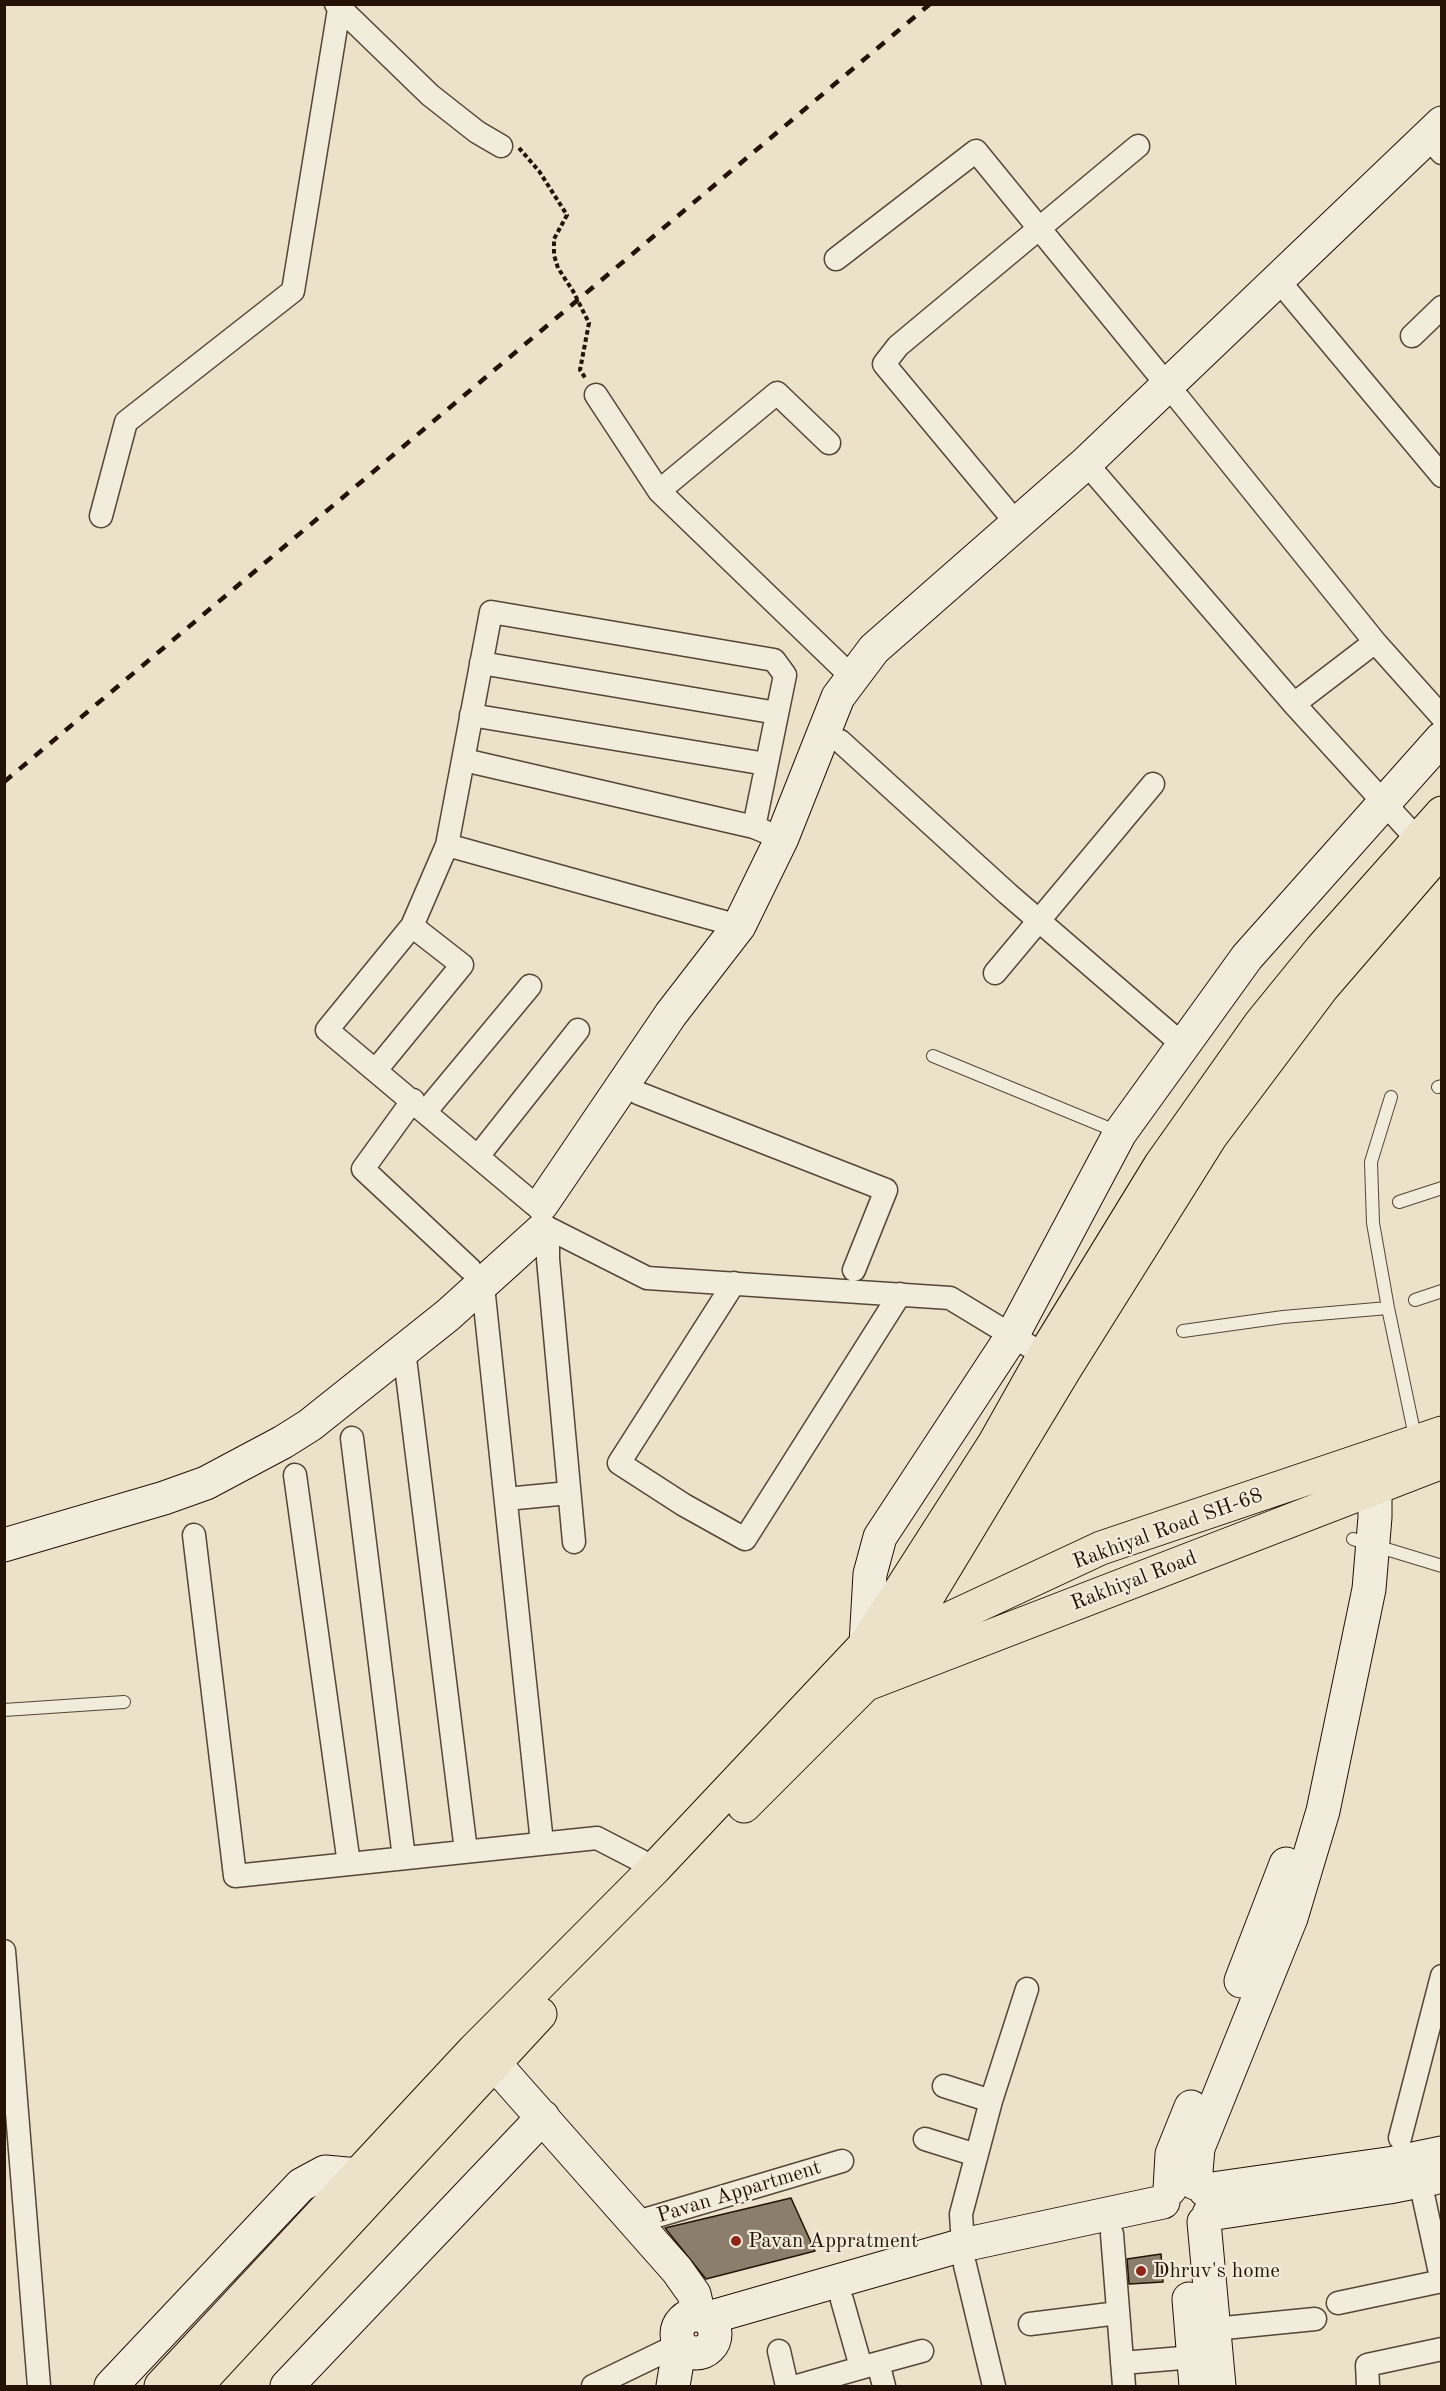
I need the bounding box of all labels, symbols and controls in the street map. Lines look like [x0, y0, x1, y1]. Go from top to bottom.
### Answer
street label: Rakhiyal Road SH-68 [1070, 1483, 1266, 1575]
street label: Rakhiyal Road [1068, 1545, 1200, 1617]
street label: Pavan Appartment [654, 2155, 824, 2229]
place label: Pavan Appratment [748, 2228, 918, 2254]
marker: Pavan Appratment [729, 2234, 743, 2248]
place label: Dhruv's home [1153, 2258, 1280, 2284]
marker: Dhruv's home [1134, 2264, 1148, 2278]

